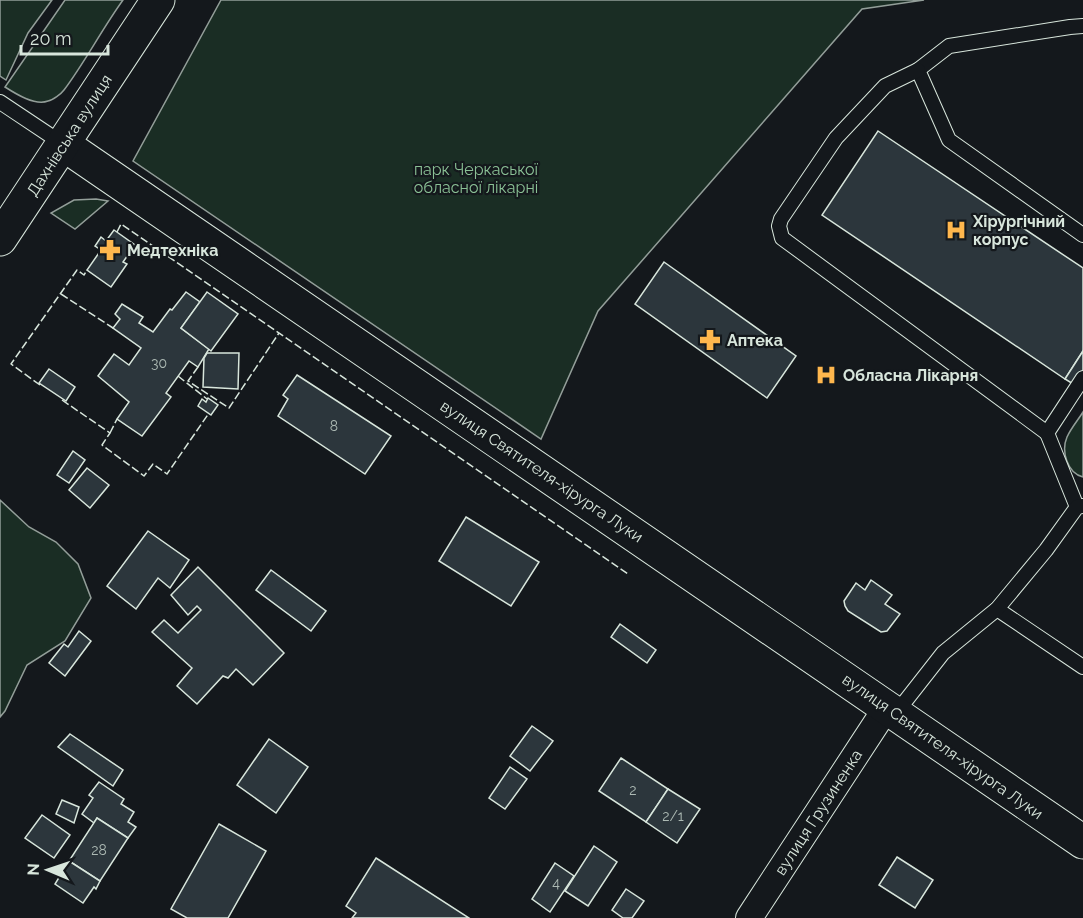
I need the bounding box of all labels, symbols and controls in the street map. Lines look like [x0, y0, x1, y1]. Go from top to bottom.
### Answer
scale bar [21, 18, 108, 56]
text: 20 m [30, 28, 72, 49]
street label: Дахнівська вулиця [23, 71, 116, 200]
park label: парк Черкаської обласної лікарні [414, 160, 539, 197]
place label: Хірургічний корпус [972, 212, 1065, 249]
hospital icon: Хірургічний корпус [944, 218, 968, 242]
pharmacy icon: Медтехніка [98, 238, 122, 262]
place label: Медтехніка [127, 241, 218, 260]
pharmacy icon: Аптека [698, 328, 722, 352]
place label: Аптека [727, 331, 783, 350]
house number: 30 [151, 355, 167, 371]
hospital icon: Обласна Лікарня [814, 363, 838, 387]
place label: Обласна Лікарня [843, 366, 978, 385]
street label: вулиця Святителя-хірурга Луки [437, 396, 647, 547]
house number: 8 [330, 418, 338, 434]
street label: вулиця Святителя-хірурга Луки [839, 670, 1047, 823]
street label: вулиця Грузиненка [771, 746, 866, 879]
house number: 2 [629, 782, 637, 798]
house number: 2/1 [662, 808, 684, 824]
north arrow [18, 840, 78, 900]
house number: 28 [91, 842, 107, 858]
text: N [24, 863, 43, 876]
house number: 4 [552, 875, 560, 891]

